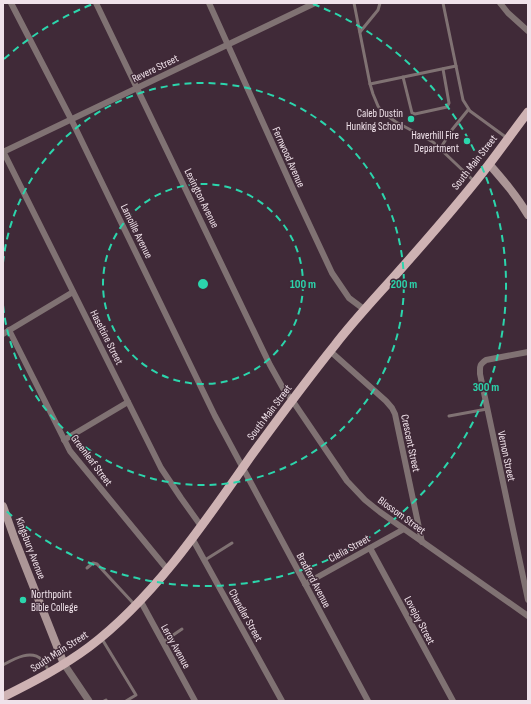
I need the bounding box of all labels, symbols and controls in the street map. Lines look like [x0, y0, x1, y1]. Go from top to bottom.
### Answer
street label: Revere Street [130, 51, 181, 85]
place label: Caleb Dustin Hunking School [346, 107, 403, 133]
marker: Caleb Dustin Hunking School [406, 114, 416, 124]
street label: Fernwood Avenue [269, 125, 308, 189]
place label: Haverhill Fire Department [411, 129, 460, 155]
street label: South Main Street [449, 132, 500, 192]
marker: Haverhill Fire Department [462, 136, 472, 146]
street label: Lexington Avenue [182, 166, 222, 230]
street label: Lamoille Avenue [118, 202, 155, 261]
centre of rings [196, 277, 210, 291]
text: 100 m [290, 277, 316, 292]
text: 200 m [391, 277, 417, 292]
street label: Haseltine Street [87, 308, 126, 367]
text: 300 m [473, 380, 499, 395]
street label: South Main Street [244, 381, 295, 443]
street label: Crescent Street [398, 413, 423, 474]
street label: Vernon Street [495, 430, 518, 483]
street label: Greenleaf Street [68, 432, 115, 489]
street label: Blossom Street [375, 494, 429, 537]
street label: Kingsbury Avenue [13, 515, 48, 581]
street label: Clelia Street [326, 531, 373, 565]
street label: Bradford Avenue [294, 551, 333, 610]
street label: Chandler Street [226, 587, 266, 644]
place label: Northpoint Bible College [31, 588, 78, 614]
street label: Lovejoy Street [401, 594, 438, 647]
marker: Northpoint Bible College [18, 595, 28, 605]
street label: Leroy Avenue [158, 622, 193, 671]
street label: South Main Street [28, 628, 91, 675]

